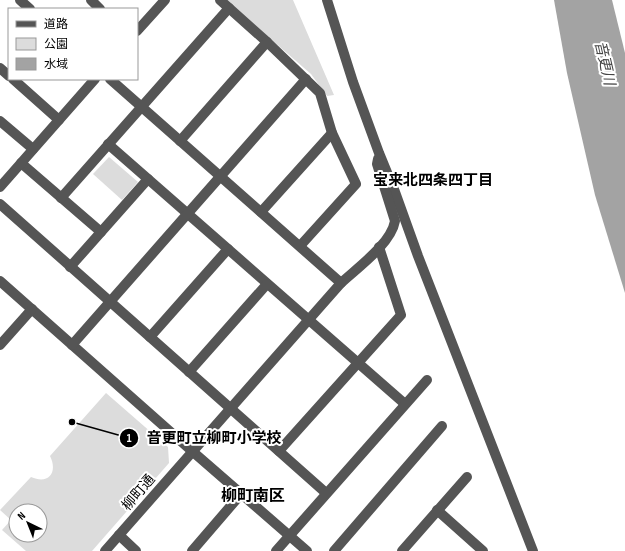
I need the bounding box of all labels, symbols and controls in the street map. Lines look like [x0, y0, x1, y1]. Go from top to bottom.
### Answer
legend [8, 8, 138, 80]
text: 道路 [44, 17, 68, 32]
text: 公園 [44, 37, 68, 52]
water label: 音更川 [590, 39, 619, 89]
text: 水域 [44, 57, 68, 72]
district label: 宝来北四条四丁目 [373, 171, 493, 190]
callout: 音更町立柳町小学校 [119, 424, 290, 451]
text: 音更町立柳町小学校 [146, 429, 282, 448]
text: 1 [127, 431, 132, 446]
street label: 柳町通 [118, 471, 159, 514]
district label: 柳町南区 [221, 487, 285, 506]
north arrow [8, 503, 48, 543]
text: N [15, 509, 28, 523]

